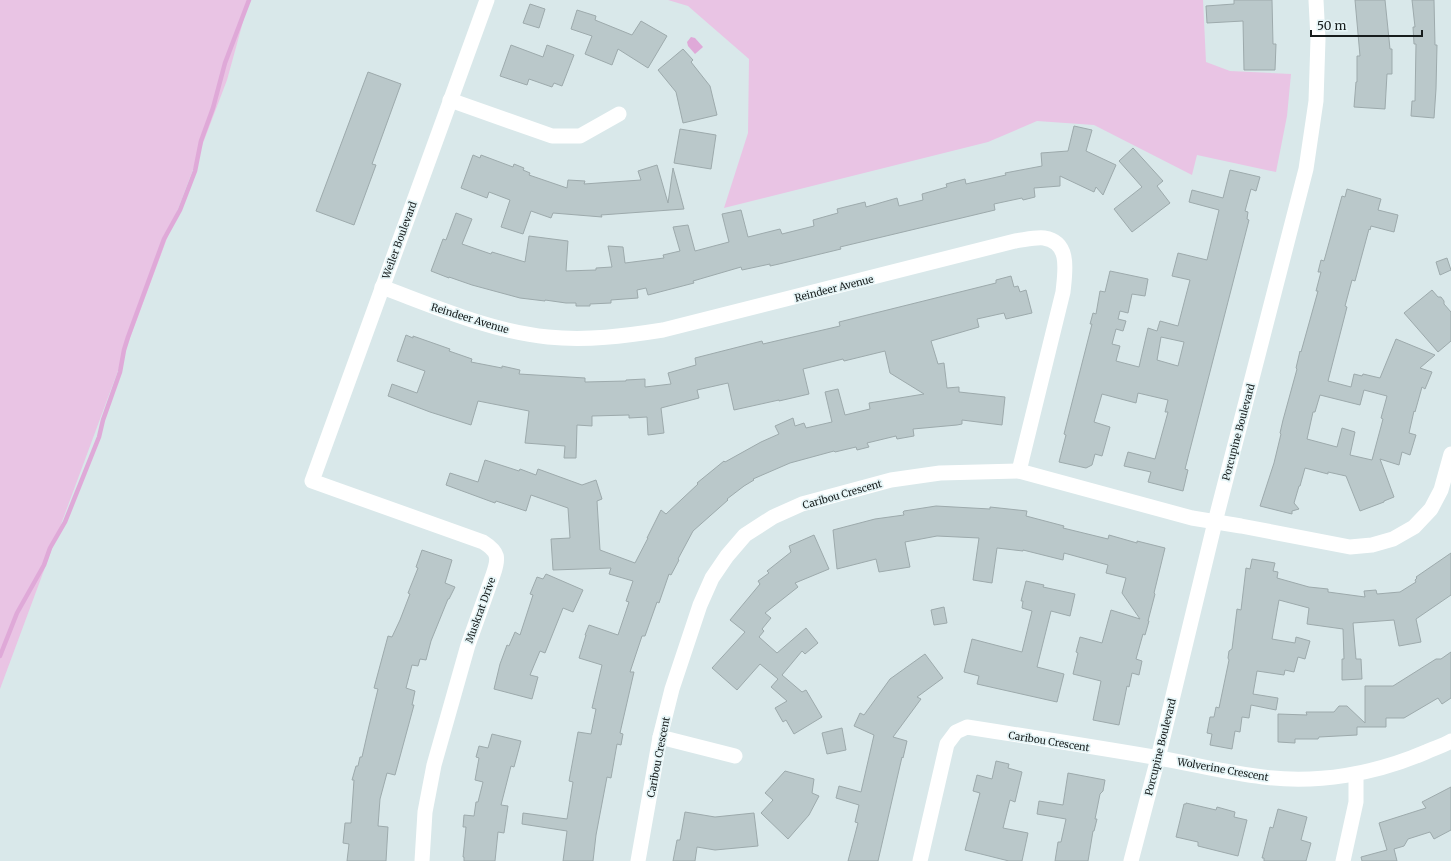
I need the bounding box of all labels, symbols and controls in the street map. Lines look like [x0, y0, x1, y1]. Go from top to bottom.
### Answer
scale bar [1311, 12, 1422, 38]
text: 50 m [1317, 18, 1346, 33]
street label: Weiler Boulevard [379, 200, 420, 282]
street label: Reindeer Avenue [793, 272, 875, 305]
street label: Reindeer Avenue [429, 300, 510, 336]
street label: Porcupine Boulevard [1219, 382, 1258, 482]
street label: Caribou Crescent [801, 477, 883, 512]
street label: Muskrat Drive [463, 576, 498, 645]
street label: Porcupine Boulevard [1142, 697, 1179, 797]
street label: Caribou Crescent [644, 716, 673, 798]
street label: Caribou Crescent [1008, 729, 1090, 754]
street label: Wolverine Crescent [1175, 755, 1270, 784]

